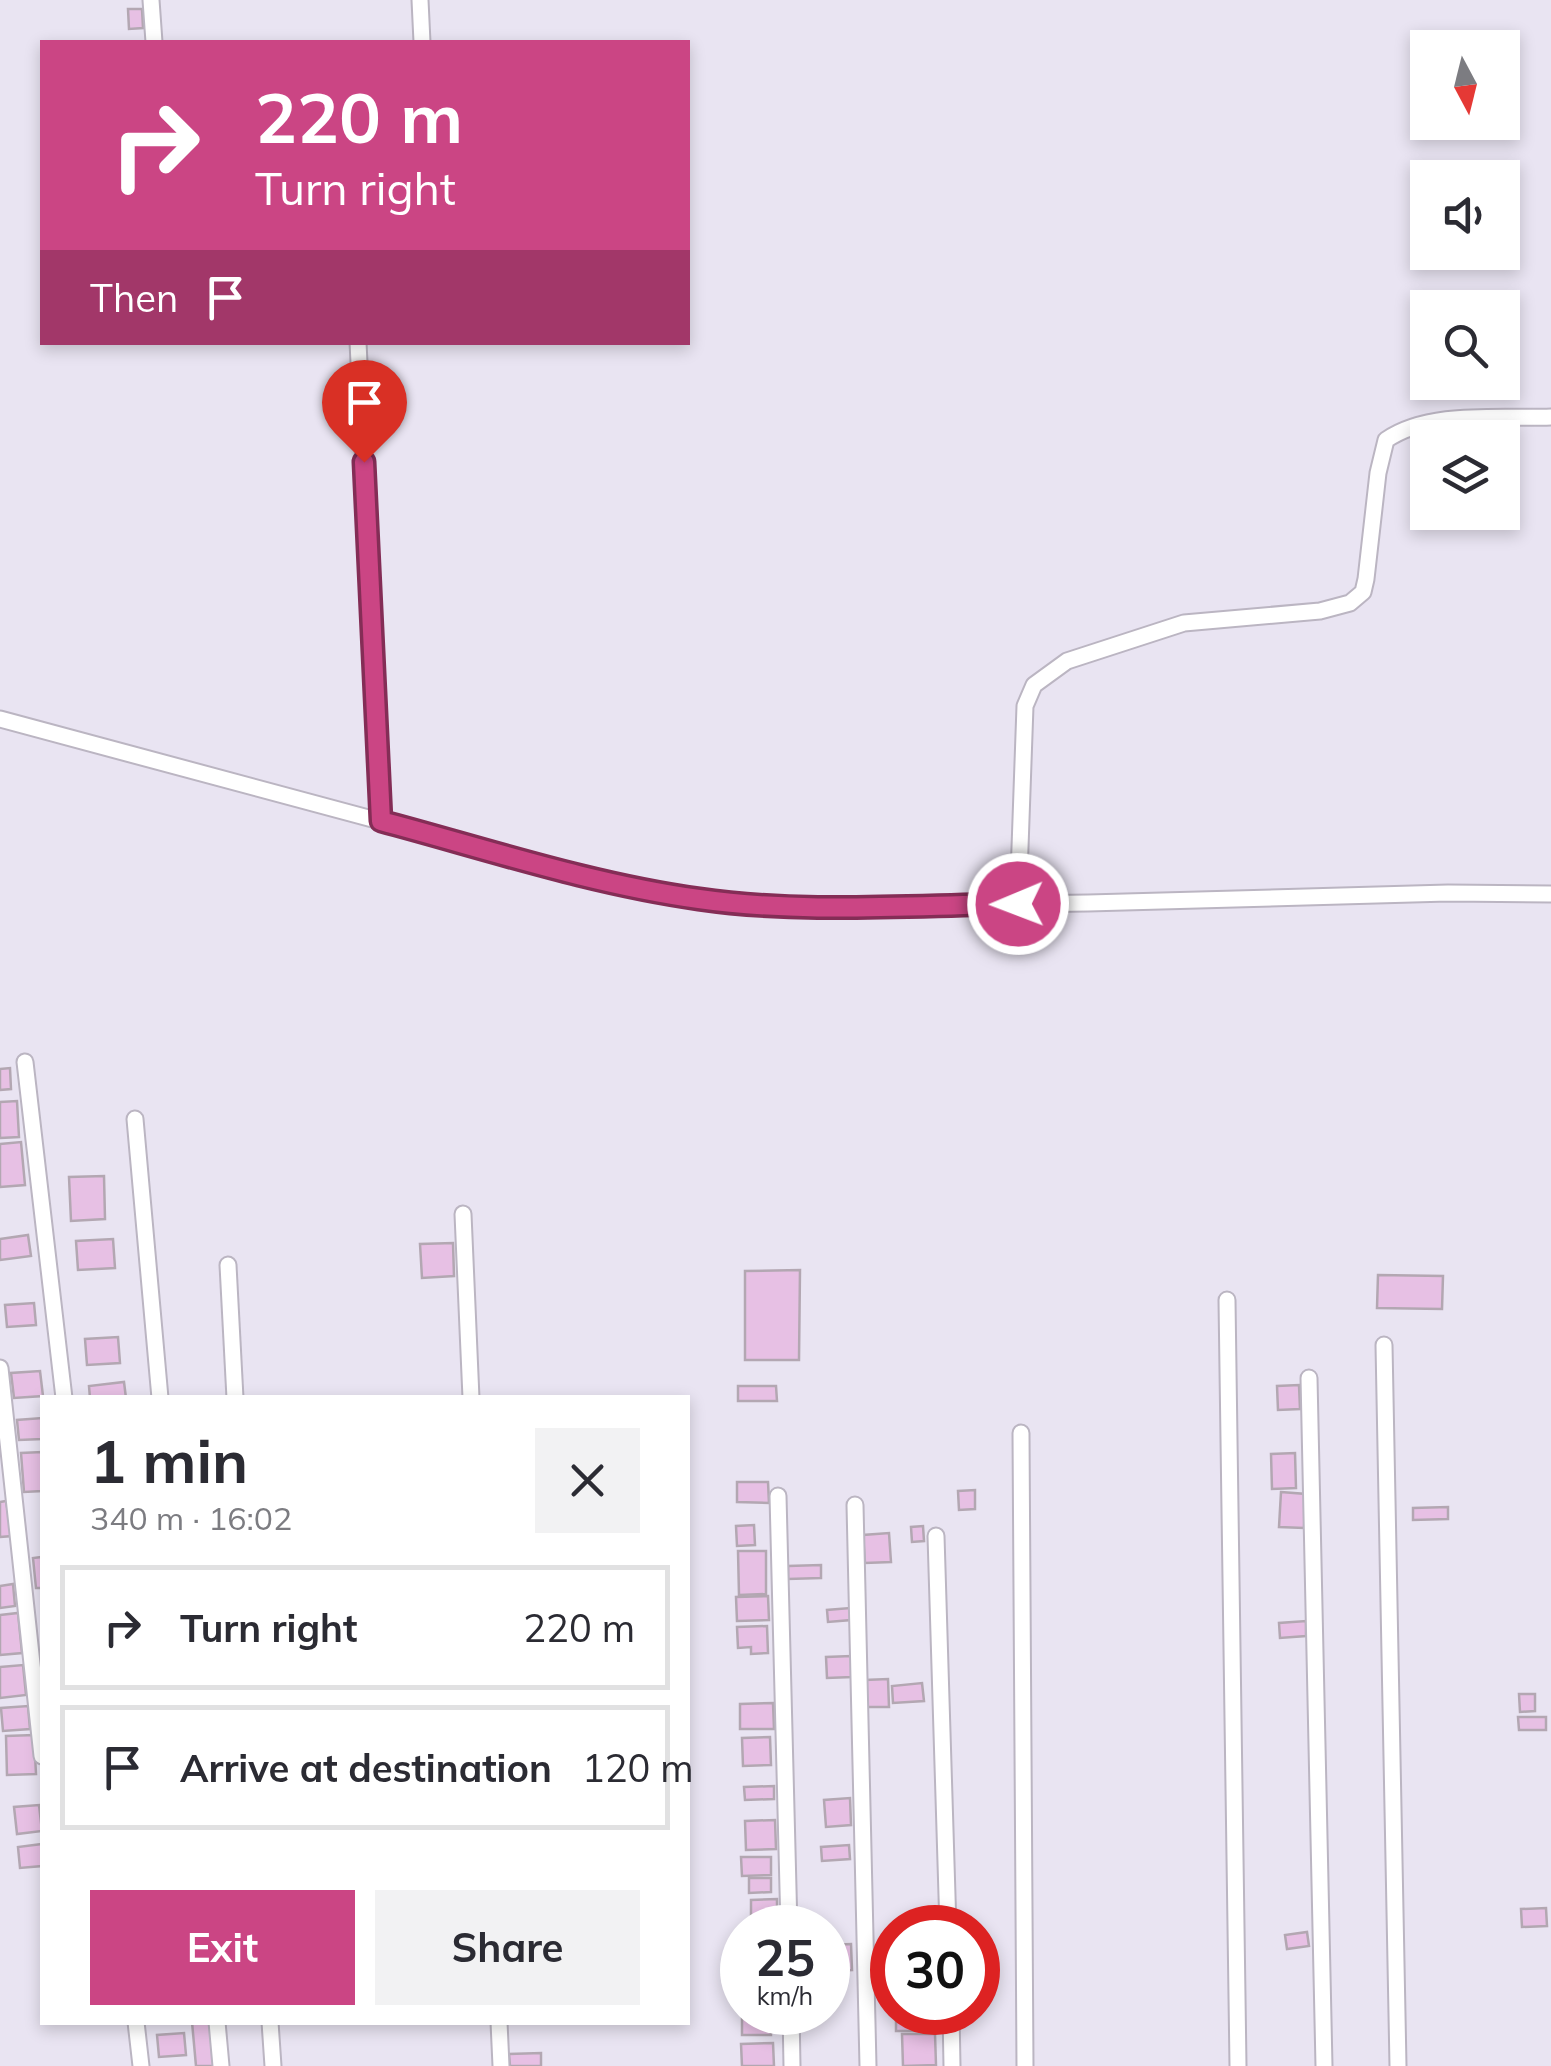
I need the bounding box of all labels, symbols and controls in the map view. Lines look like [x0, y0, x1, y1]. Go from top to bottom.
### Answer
north arrow [1410, 30, 1520, 140]
map controls [1410, 30, 1520, 530]
text: 220 m [255, 73, 463, 161]
icon: right [90, 80, 220, 210]
text: Turn right [255, 160, 456, 216]
button: sound [1410, 160, 1520, 270]
icon: arrive [198, 270, 253, 325]
text: Then [90, 274, 178, 322]
button: search [1410, 290, 1520, 400]
pin [322, 360, 407, 463]
icon: arrive [337, 375, 392, 430]
button: layers [1410, 420, 1520, 530]
position arrow [966, 852, 1070, 956]
text: 1 min [90, 1423, 248, 1498]
button: close [535, 1428, 640, 1533]
text: 340 m · 16:02 [90, 1498, 292, 1538]
icon: right [95, 1600, 150, 1655]
text: Turn right [180, 1604, 357, 1652]
text: 220 m [523, 1604, 635, 1652]
icon: arrive [95, 1740, 150, 1795]
text: Arrive at destination [180, 1744, 552, 1792]
text: 120 m [582, 1744, 694, 1792]
button: Exit [90, 1890, 355, 2005]
button: Share [375, 1890, 640, 2005]
speed limit sign: 30 [870, 1905, 1000, 2035]
text: 25 [755, 1926, 815, 1989]
text: km/h [757, 1980, 813, 2011]

